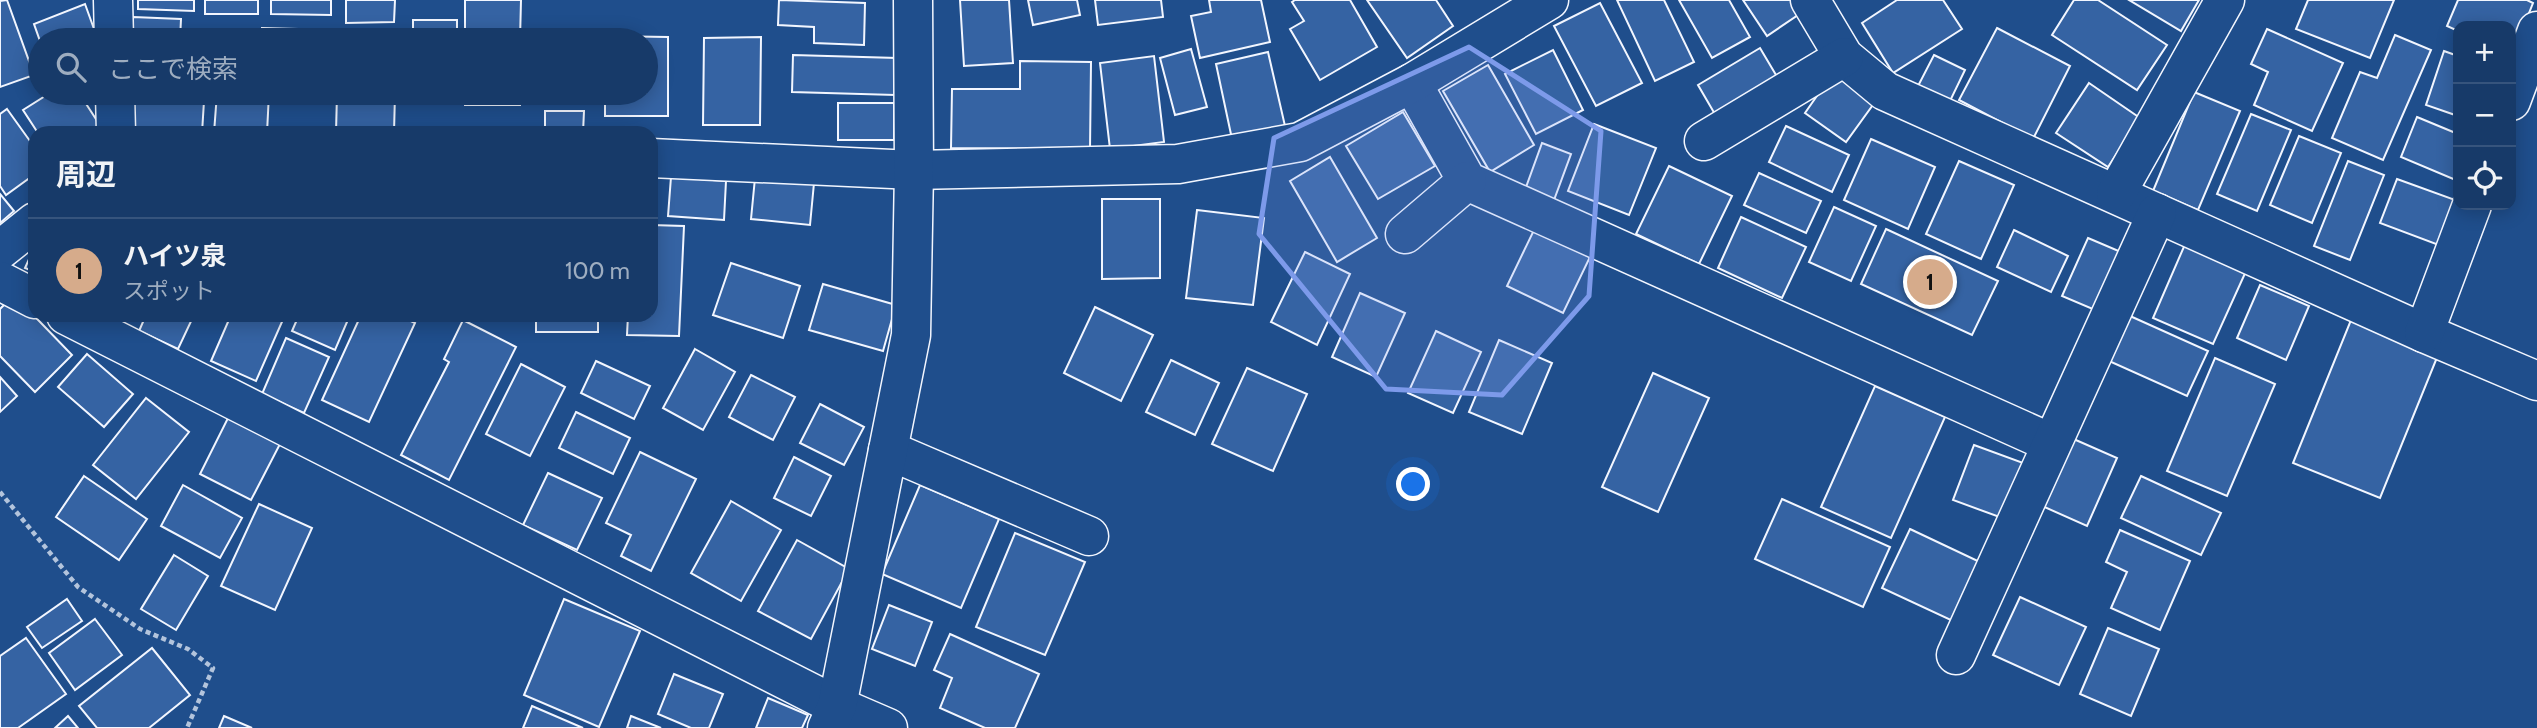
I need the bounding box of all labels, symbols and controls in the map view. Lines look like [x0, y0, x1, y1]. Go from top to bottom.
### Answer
map controls [2453, 21, 2516, 210]
button: + [2453, 21, 2516, 84]
search box [28, 28, 658, 105]
icon: search [52, 48, 90, 86]
text: ここで検索 [108, 53, 238, 85]
button: − [2453, 84, 2516, 147]
button: locate [2453, 147, 2516, 210]
text: 周辺 [56, 156, 116, 193]
text: ハイツ泉 [123, 240, 226, 272]
pin: 1 [1907, 256, 1953, 308]
text: 1 [75, 257, 83, 285]
text: 100 m [565, 257, 630, 285]
text: スポット [123, 277, 215, 305]
your location [1396, 467, 1430, 501]

